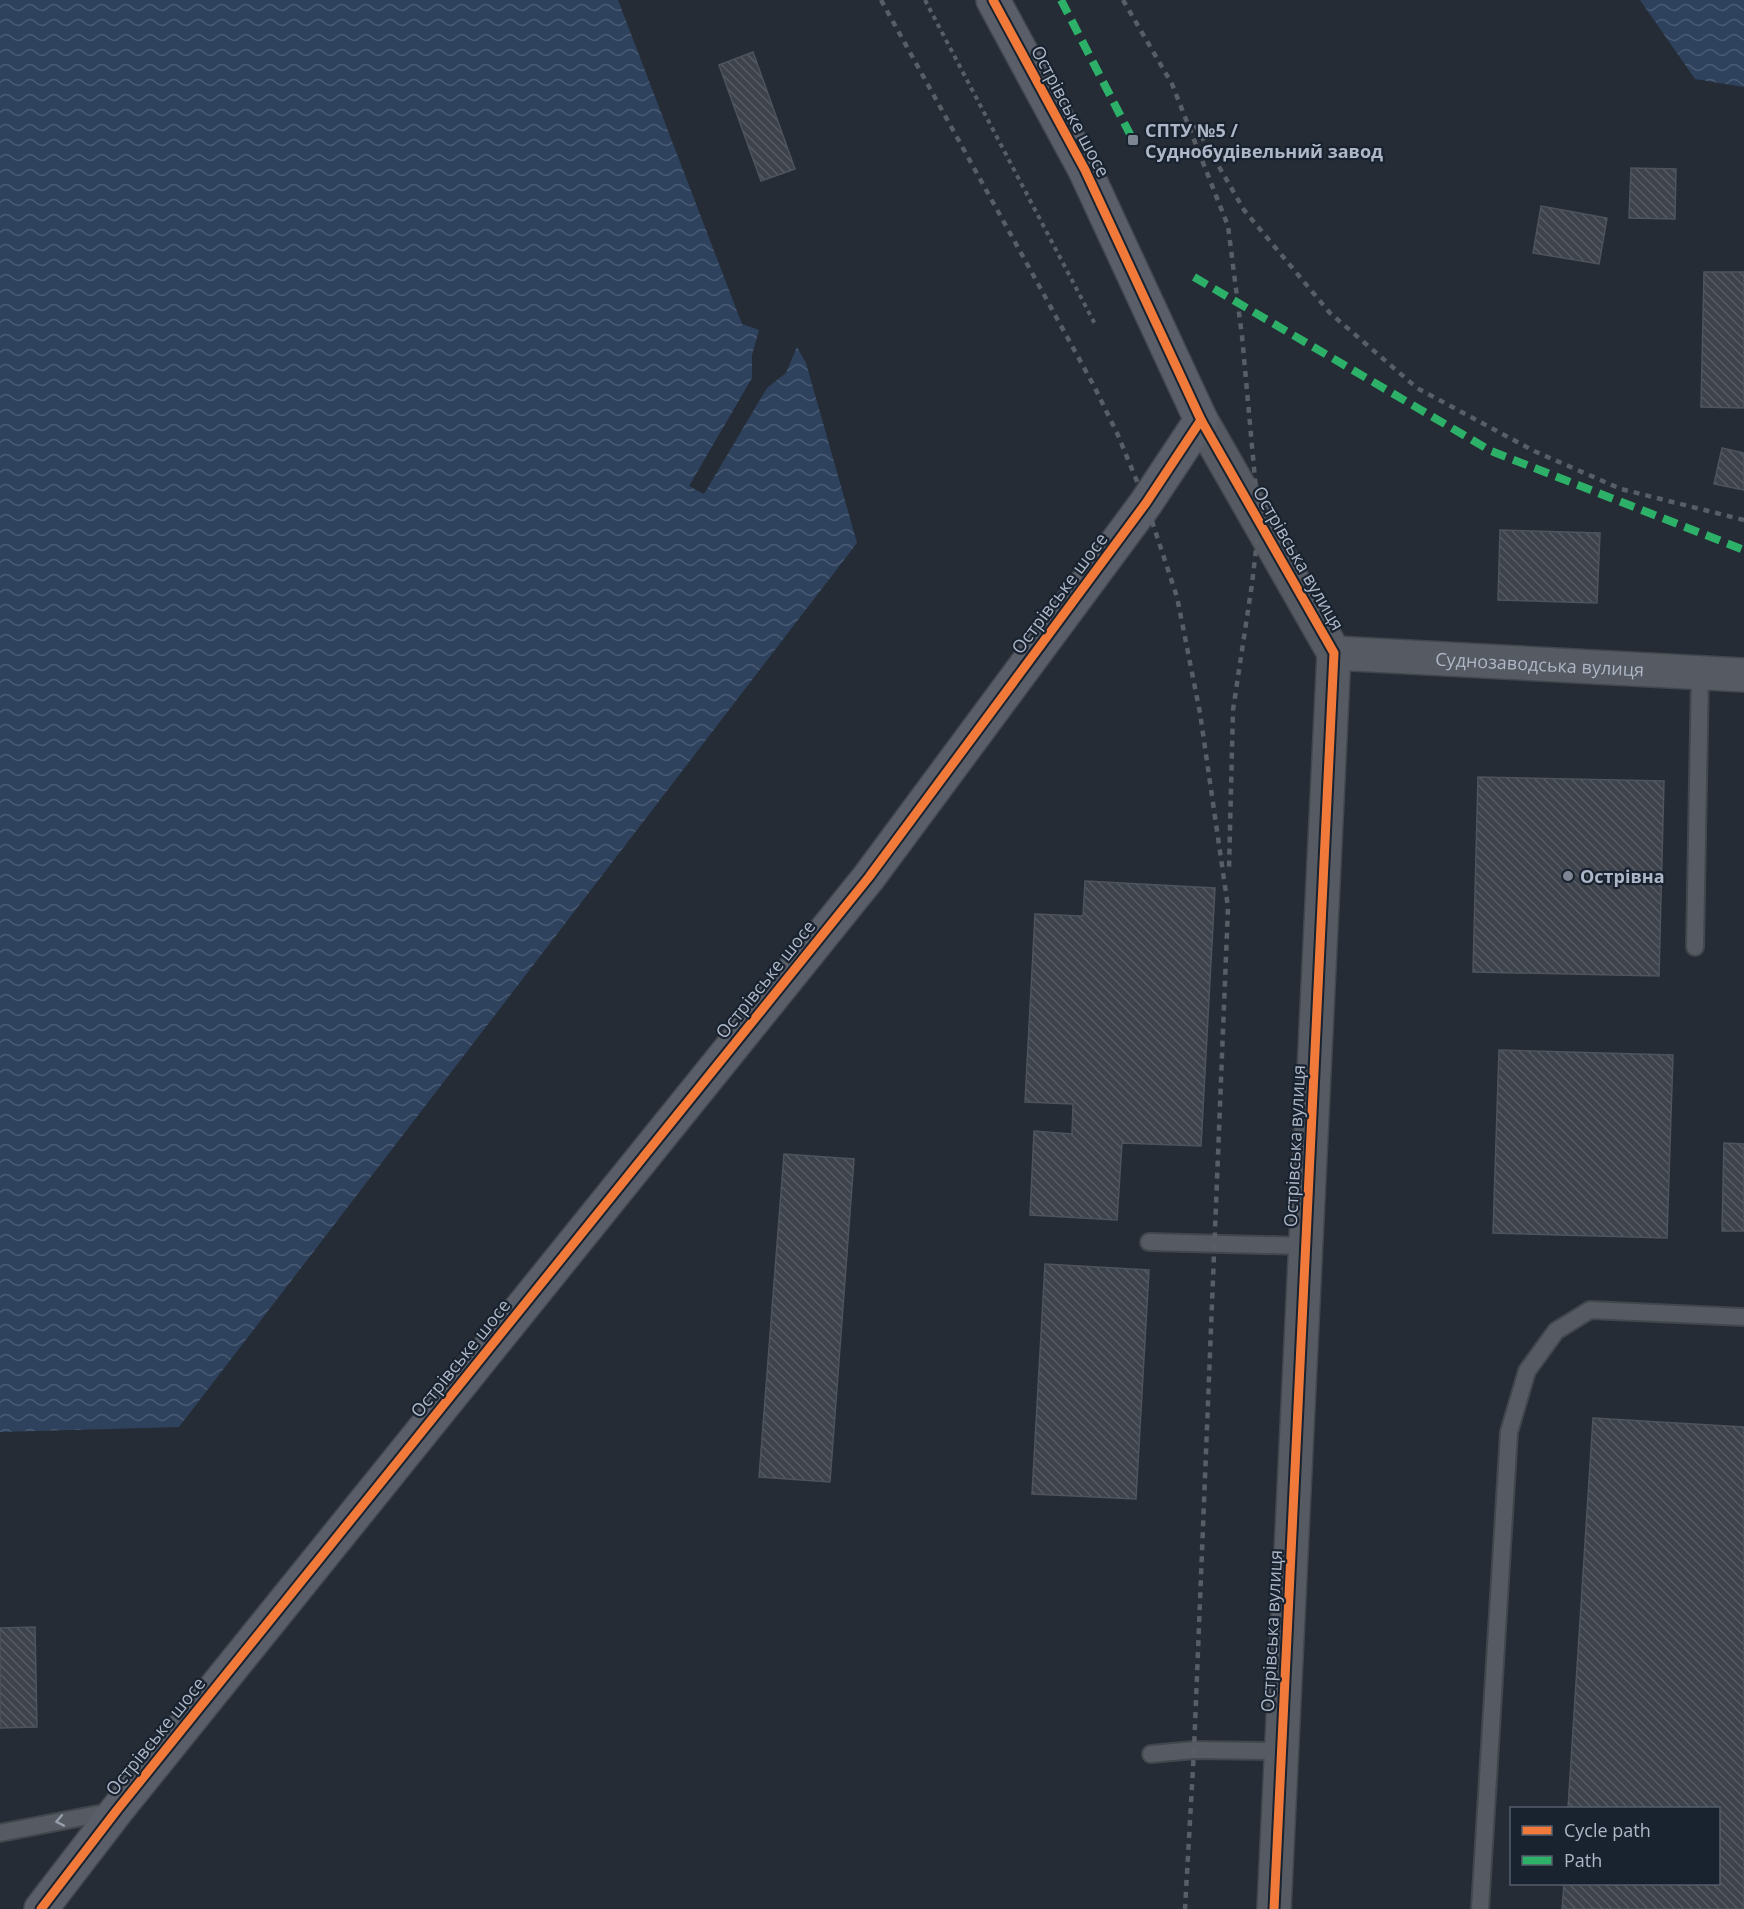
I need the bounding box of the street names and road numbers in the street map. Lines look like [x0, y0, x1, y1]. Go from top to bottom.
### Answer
street label: Острівське шосе [1026, 41, 1116, 181]
street label: Острівська вулиця [1248, 482, 1350, 634]
street label: Острівське шосе [1006, 528, 1112, 658]
street label: Суднозаводська вулиця [1435, 646, 1645, 682]
street label: Острівське шосе [710, 915, 820, 1043]
street label: Острівська вулиця [1278, 1064, 1310, 1228]
street label: Острівське шосе [405, 1294, 515, 1422]
street label: Острівська вулиця [1255, 1549, 1287, 1713]
street label: Острівське шосе [100, 1672, 210, 1800]

